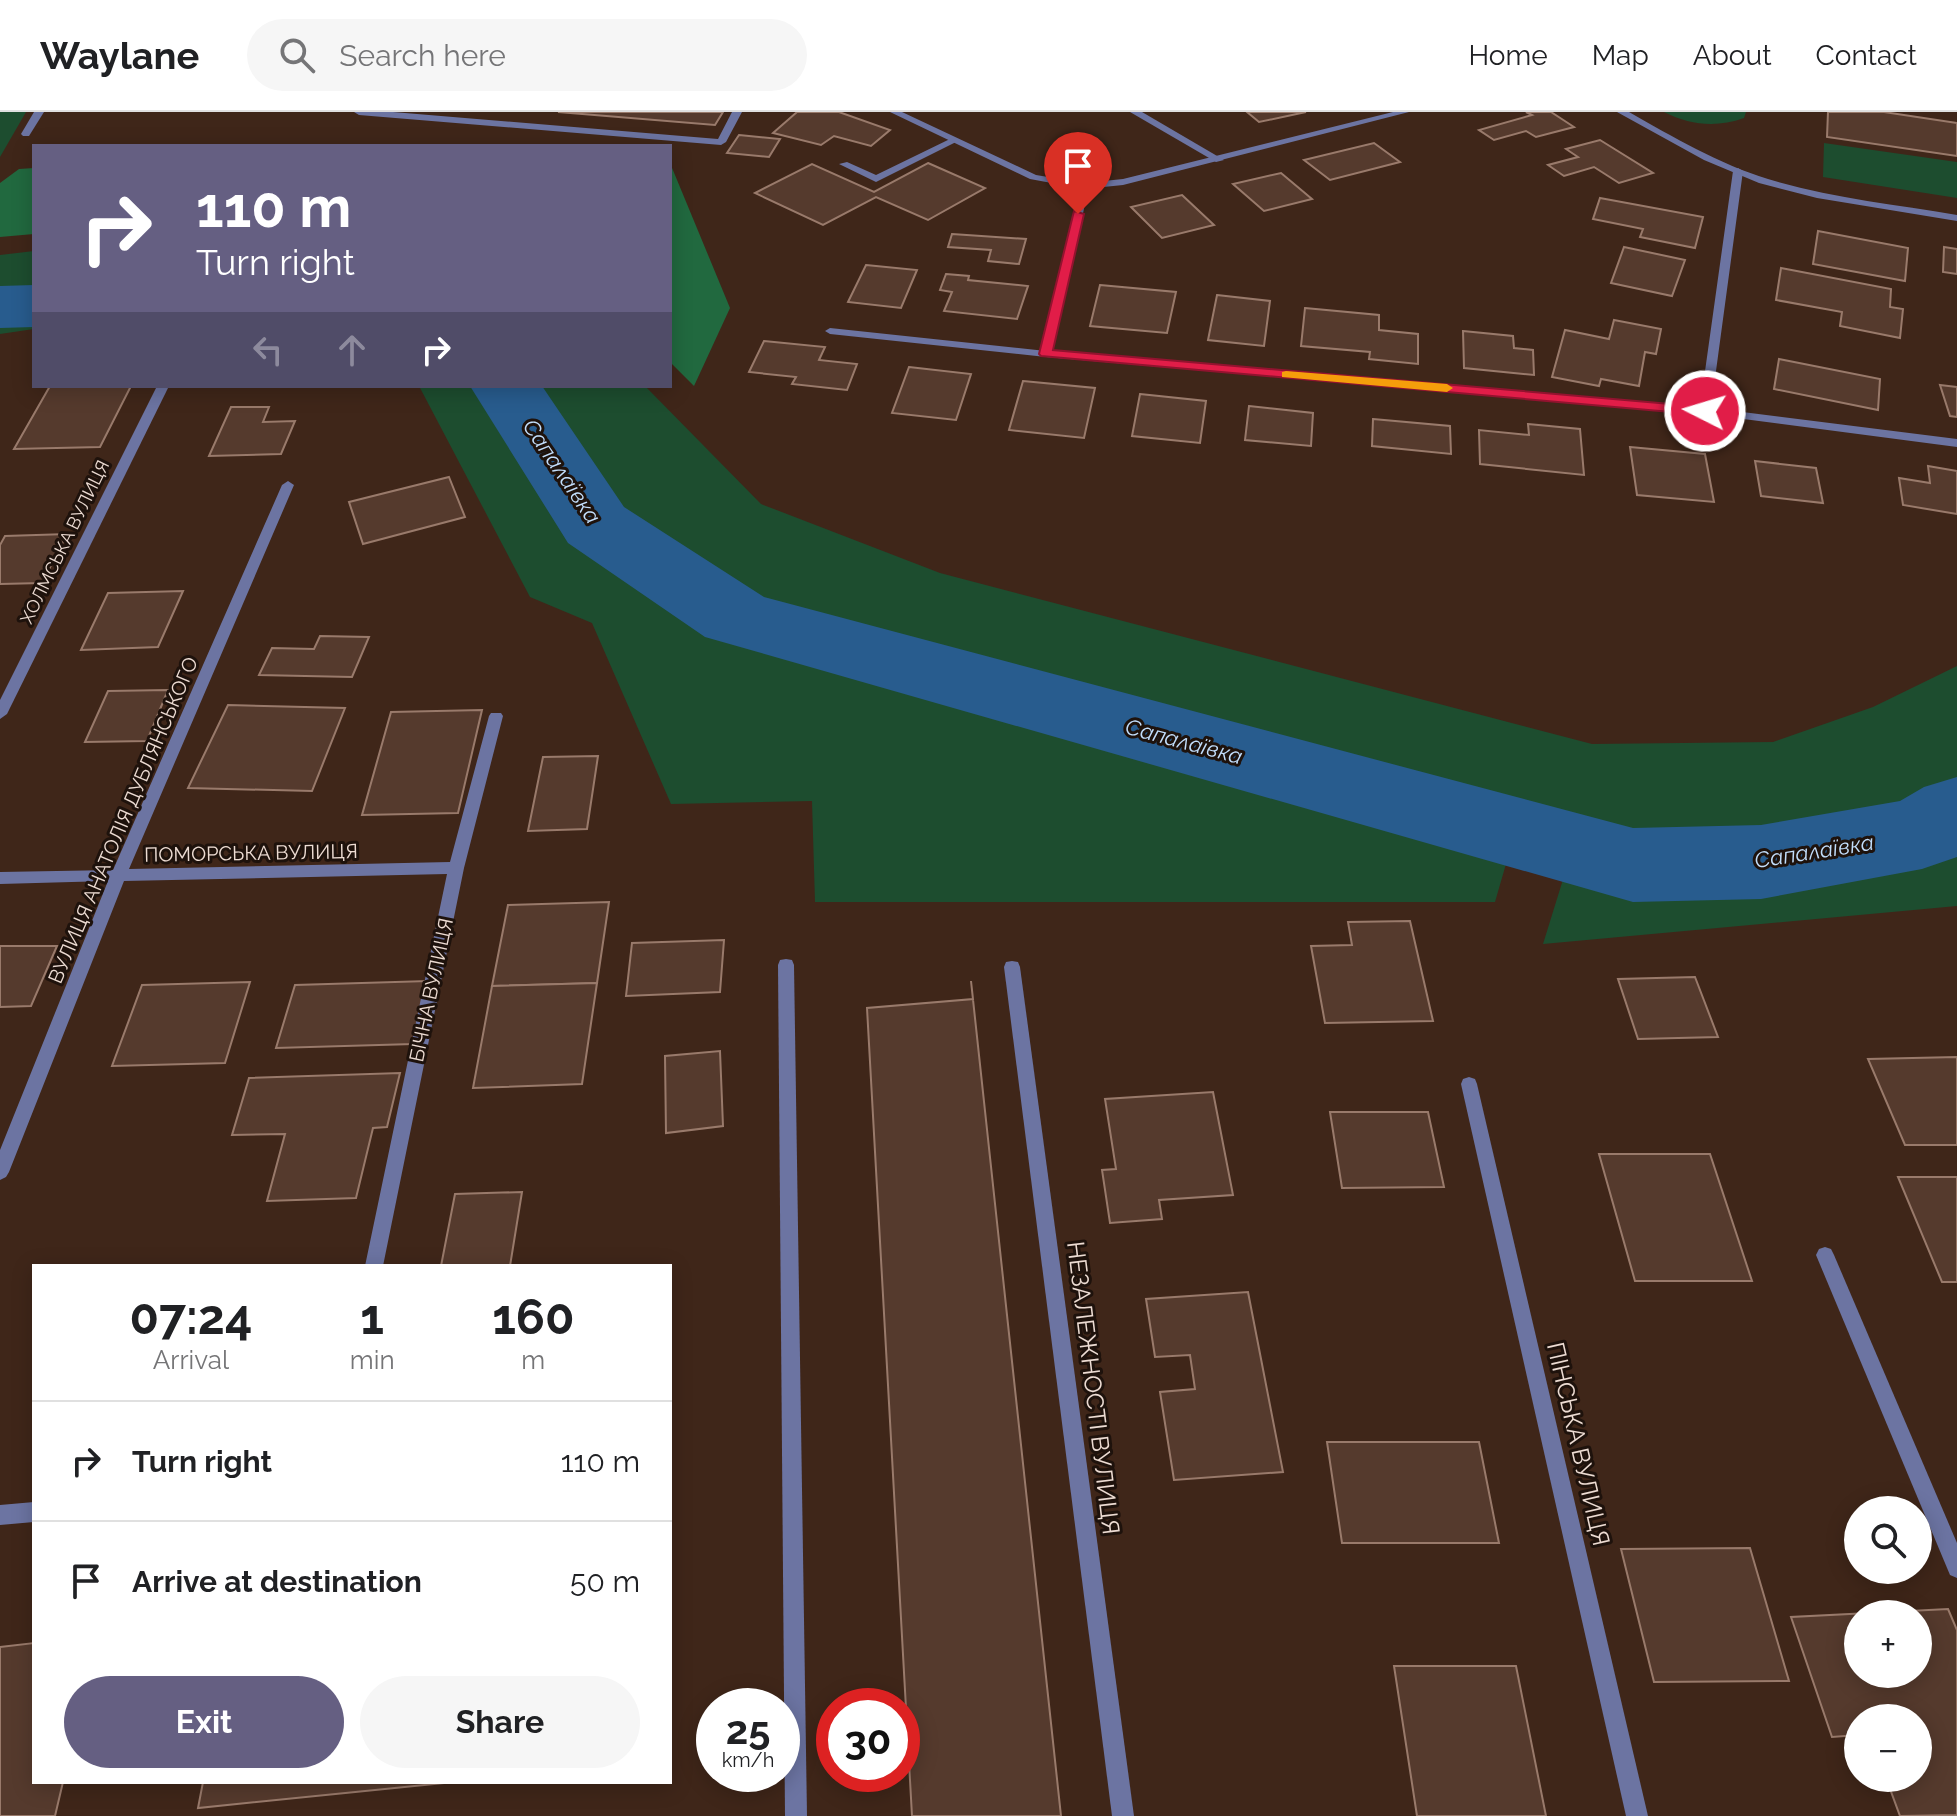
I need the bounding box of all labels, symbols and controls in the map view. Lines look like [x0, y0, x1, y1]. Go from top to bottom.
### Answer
search box [247, 19, 807, 91]
text: Waylane [40, 33, 199, 78]
icon: search [275, 33, 319, 77]
text: Search here [339, 38, 506, 73]
text: Home [1468, 39, 1548, 72]
text: Map [1592, 39, 1649, 72]
text: About [1693, 39, 1772, 72]
text: Contact [1816, 39, 1917, 72]
pin [1044, 132, 1112, 214]
icon: arrive [1056, 144, 1100, 188]
text: 110 m [196, 174, 351, 240]
icon: right [64, 176, 168, 280]
text: Turn right [196, 241, 355, 283]
icon: left [246, 328, 290, 372]
icon: ahead [330, 328, 374, 372]
icon: right [414, 328, 458, 372]
position arrow [1663, 369, 1747, 453]
water label: Сапалаївка [518, 414, 606, 528]
street label: ХОЛМСЬКА ВУЛИЦЯ [16, 457, 113, 627]
street label: ВУЛИЦЯ АНАТОЛІЯ ДУБЛЯНСЬКОГО [43, 653, 203, 987]
water label: Сапалаївка [1123, 713, 1245, 769]
water label: Сапалаївка [1753, 829, 1875, 873]
street label: ПОМОРСЬКА ВУЛИЦЯ [144, 839, 358, 867]
street label: БІЧНА ВУЛИЦЯ [404, 916, 458, 1064]
street label: НЕЗАЛЕЖНОСТІ ВУЛИЦЯ [1061, 1240, 1126, 1536]
text: 07:24 [130, 1289, 252, 1345]
text: 1 [360, 1289, 384, 1345]
text: 160 [492, 1289, 574, 1345]
street label: ПІНСЬКА ВУЛИЦЯ [1541, 1339, 1616, 1549]
text: Arrival [153, 1345, 229, 1375]
text: min [350, 1345, 395, 1375]
text: m [521, 1345, 545, 1375]
icon: right [64, 1439, 108, 1483]
text: Turn right [132, 1444, 272, 1479]
text: 110 m [561, 1444, 640, 1479]
map controls [1844, 1496, 1932, 1792]
button: search [1844, 1496, 1932, 1584]
icon: arrive [64, 1559, 108, 1603]
text: Arrive at destination [132, 1564, 422, 1599]
text: 50 m [570, 1564, 640, 1599]
button: + [1844, 1600, 1932, 1688]
button: Exit [64, 1676, 344, 1768]
button: Share [360, 1676, 640, 1768]
speed limit sign: 30 [816, 1688, 920, 1792]
button: − [1844, 1704, 1932, 1792]
text: 25 [726, 1706, 770, 1753]
text: km/h [722, 1748, 774, 1772]

